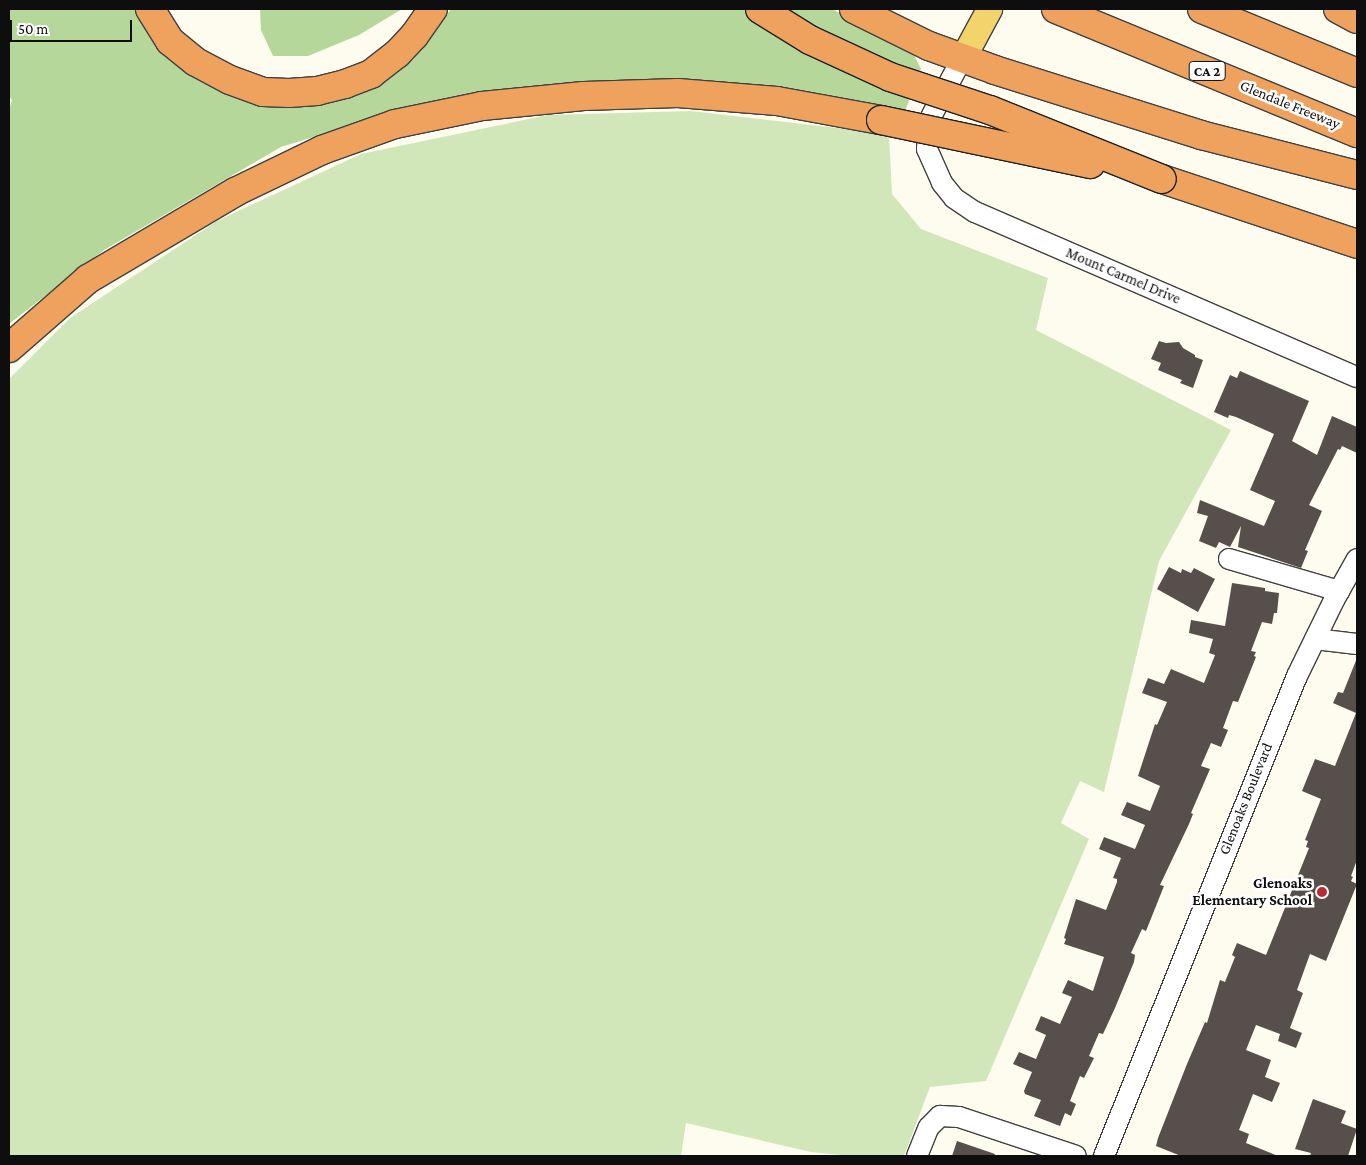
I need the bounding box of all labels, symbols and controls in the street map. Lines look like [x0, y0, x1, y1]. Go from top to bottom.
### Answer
scale bar [12, 10, 135, 42]
text: 50 m [18, 21, 48, 37]
road number: CA 2 [1188, 59, 1226, 82]
street label: Glendale Freeway [1237, 77, 1343, 133]
street label: Mount Carmel Drive [1063, 244, 1183, 308]
street label: Glenoaks Boulevard [1215, 740, 1277, 858]
place label: Glenoaks Elementary School [1192, 874, 1312, 909]
marker: Glenoaks Elementary School [1316, 886, 1328, 898]

